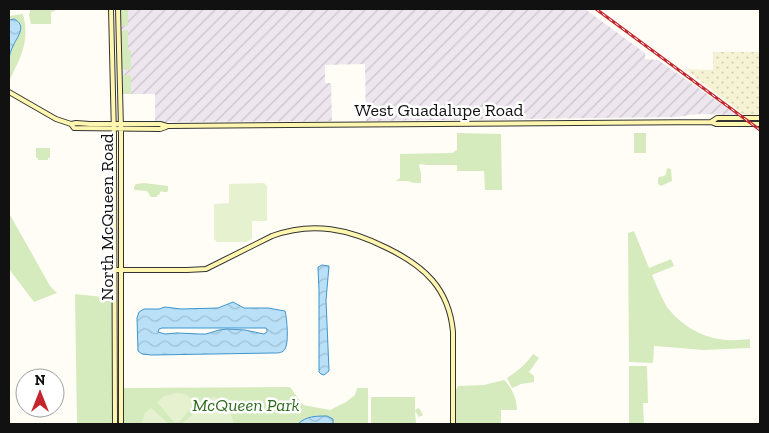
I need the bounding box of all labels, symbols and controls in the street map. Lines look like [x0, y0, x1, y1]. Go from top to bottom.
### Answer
street label: West Guadalupe Road [355, 99, 524, 121]
street label: North McQueen Road [96, 133, 118, 301]
north arrow [15, 368, 65, 418]
text: N [35, 372, 46, 389]
park label: McQueen Park [192, 394, 300, 416]

